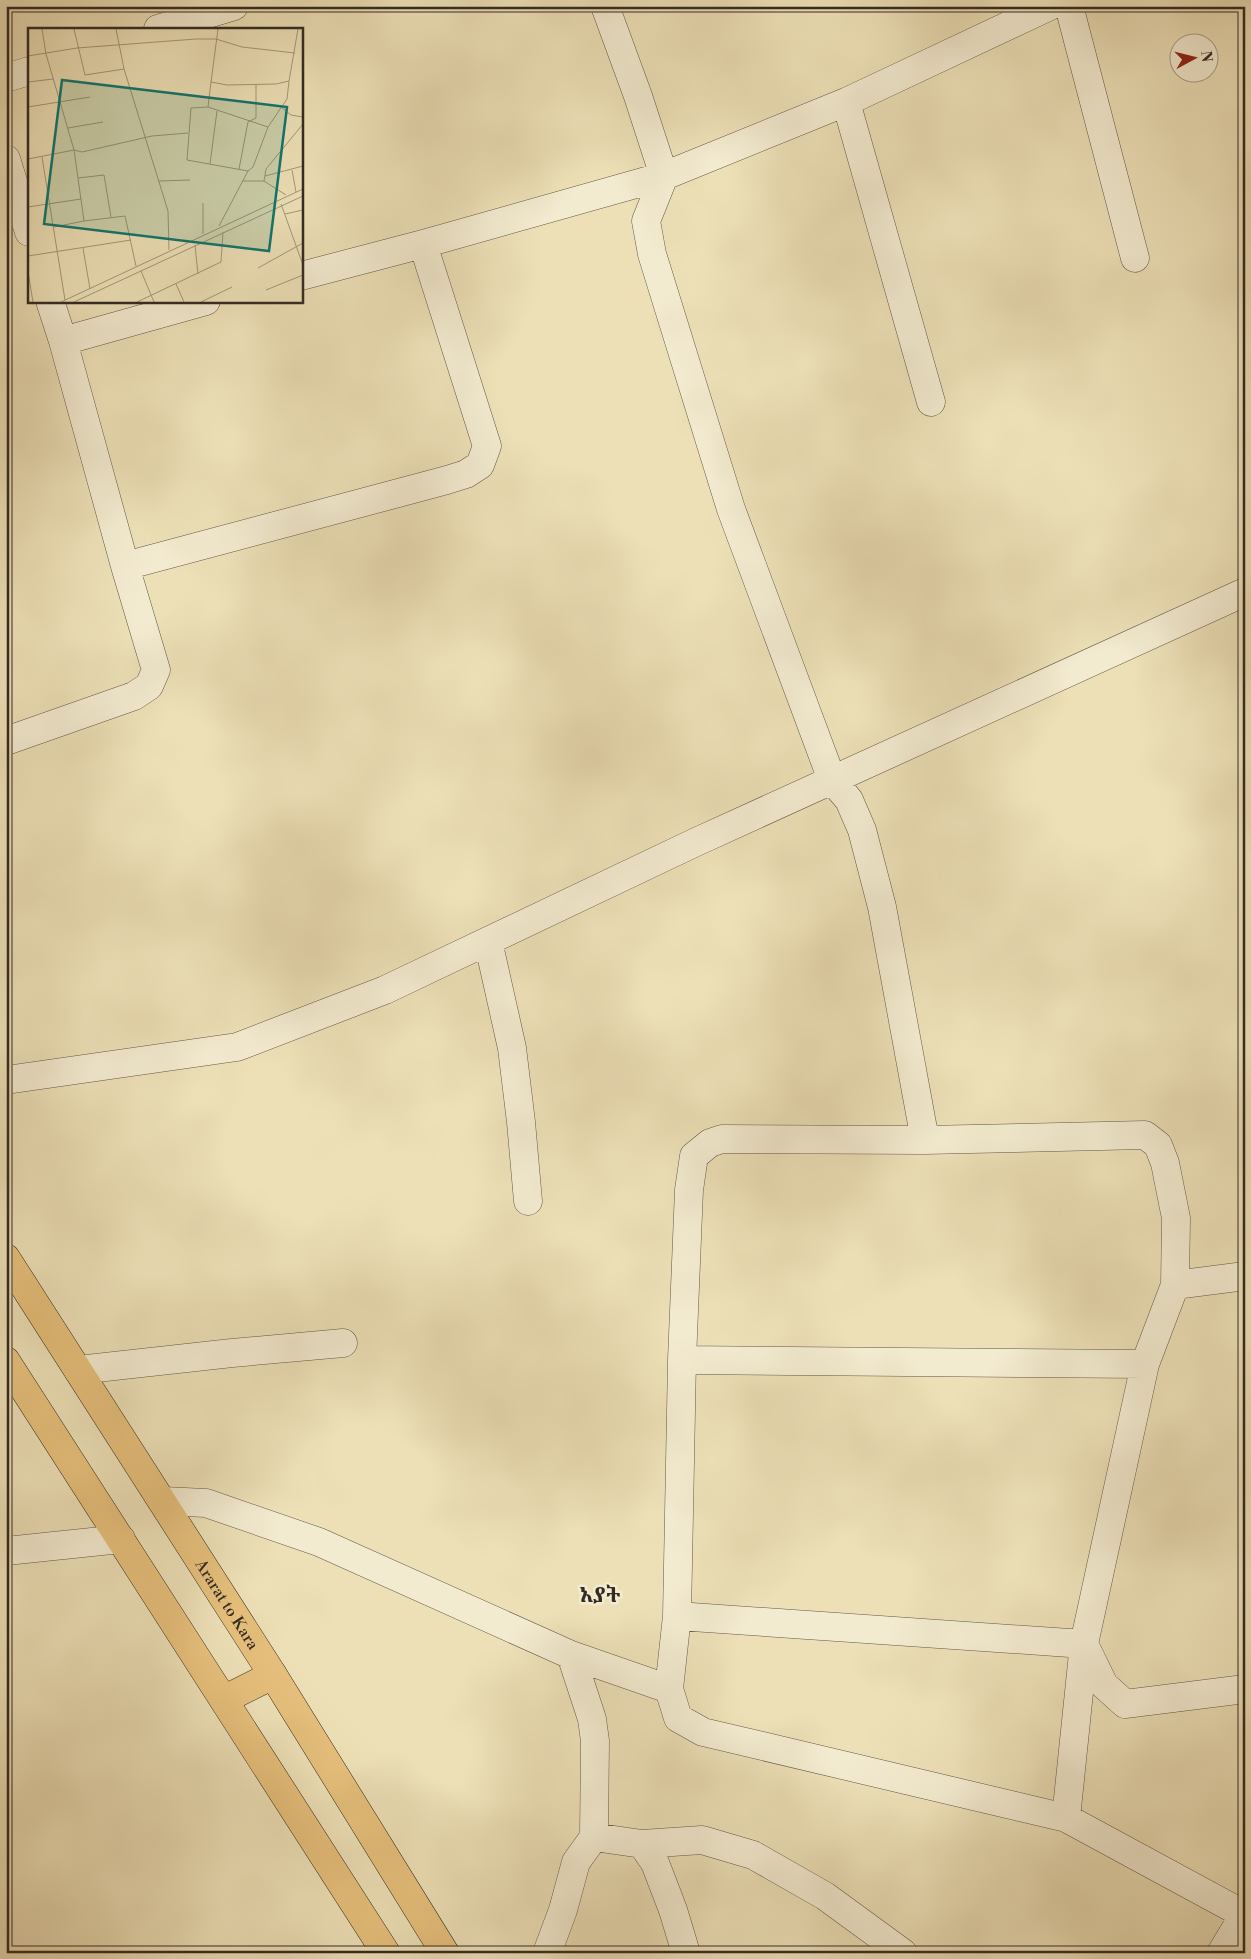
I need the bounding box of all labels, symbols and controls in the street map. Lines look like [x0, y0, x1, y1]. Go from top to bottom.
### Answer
inset map [28, 28, 302, 302]
north arrow [1168, 32, 1218, 82]
text: N [1196, 50, 1216, 63]
street label: Ararat to Kara [190, 1555, 263, 1654]
district label: አያት [580, 1583, 621, 1609]

